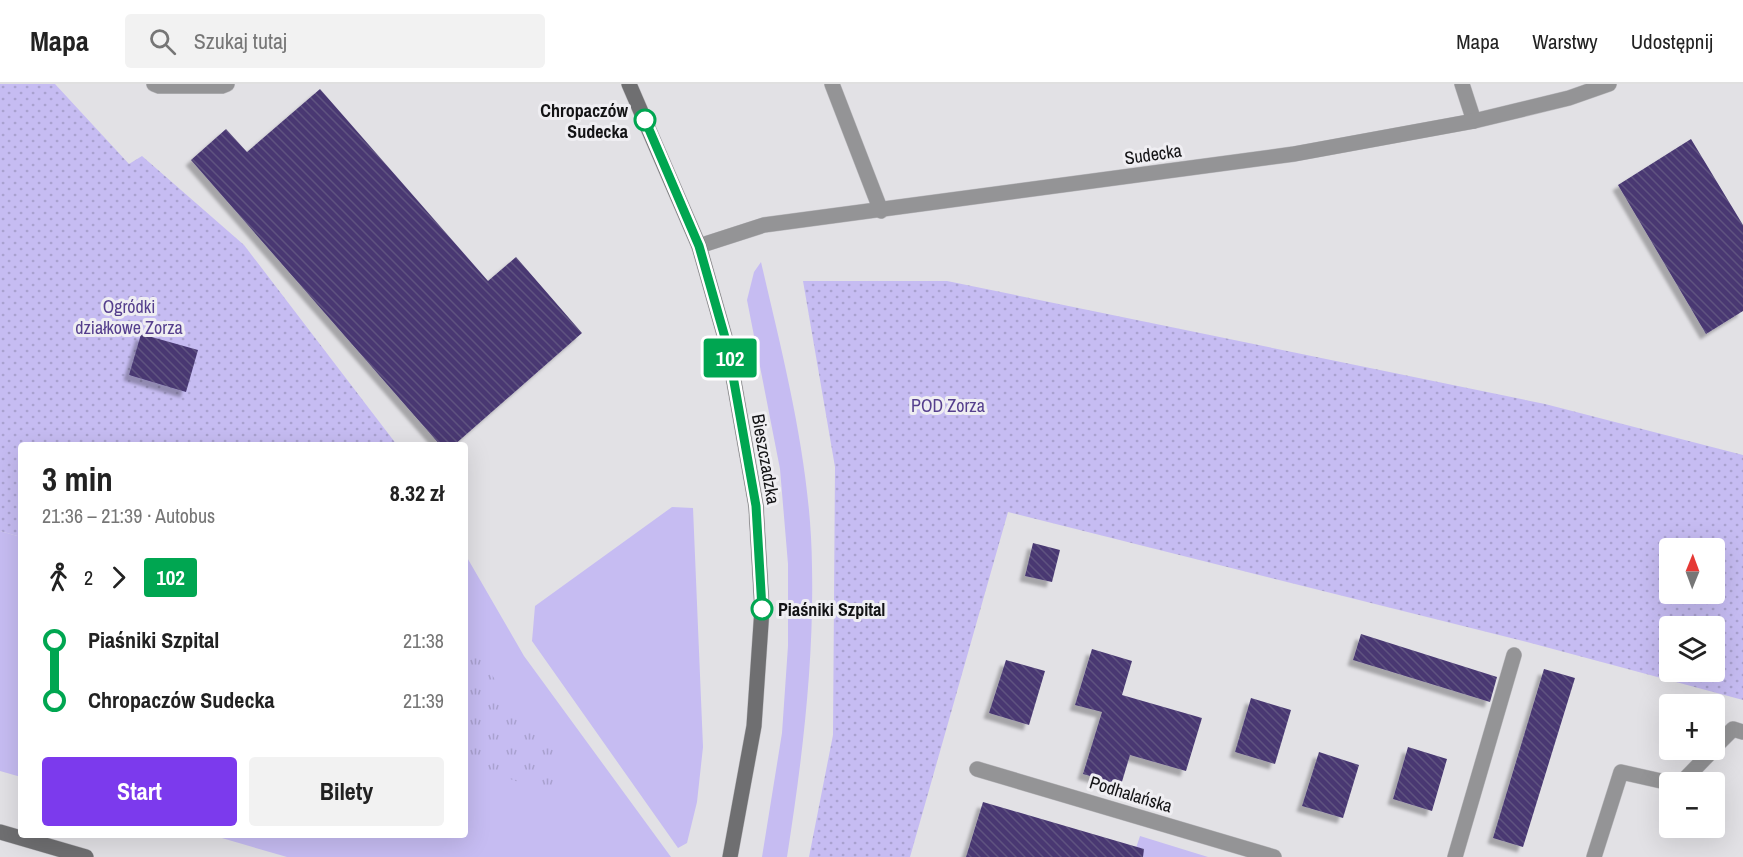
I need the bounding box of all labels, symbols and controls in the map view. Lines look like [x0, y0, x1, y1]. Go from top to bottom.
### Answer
search box [125, 14, 545, 68]
text: Mapa [30, 22, 89, 60]
icon: search [146, 25, 179, 58]
text: Szukaj tutaj [194, 26, 287, 56]
text: Mapa [1456, 27, 1499, 56]
text: Warstwy [1532, 27, 1598, 56]
text: Udostępnij [1631, 27, 1713, 56]
place label: Chropaczów Sudecka [540, 98, 629, 144]
marker: Chropaczów Sudecka [634, 109, 656, 131]
street label: Sudecka [1123, 138, 1183, 170]
park label: Ogródki działkowe Zorza [75, 294, 183, 340]
line badge: 102 [696, 338, 765, 378]
text: 102 [716, 344, 744, 373]
park label: POD Zorza [911, 393, 985, 418]
street label: Bieszczadzka [746, 412, 786, 506]
text: 3 min [42, 457, 113, 501]
text: 8.32 zł [390, 478, 444, 508]
text: 21:36 – 21:39 · Autobus [42, 502, 215, 529]
north arrow [1659, 538, 1725, 604]
map controls [1659, 538, 1725, 838]
icon: walk [42, 561, 75, 594]
icon: forward [102, 561, 135, 594]
text: 102 [156, 563, 185, 592]
text: 2 [84, 564, 93, 591]
place label: Piaśniki Szpital [778, 597, 885, 622]
marker: Piaśniki Szpital [751, 598, 773, 620]
button: layers [1659, 616, 1725, 682]
text: Piaśniki Szpital [88, 625, 219, 655]
text: 21:38 [403, 627, 444, 654]
text: Chropaczów Sudecka [88, 685, 274, 715]
text: 21:39 [403, 687, 444, 714]
button: + [1659, 694, 1725, 760]
button: Start [42, 757, 237, 826]
button: Bilety [249, 757, 444, 826]
street label: Podhalańska [1087, 770, 1175, 818]
button: − [1659, 772, 1725, 838]

